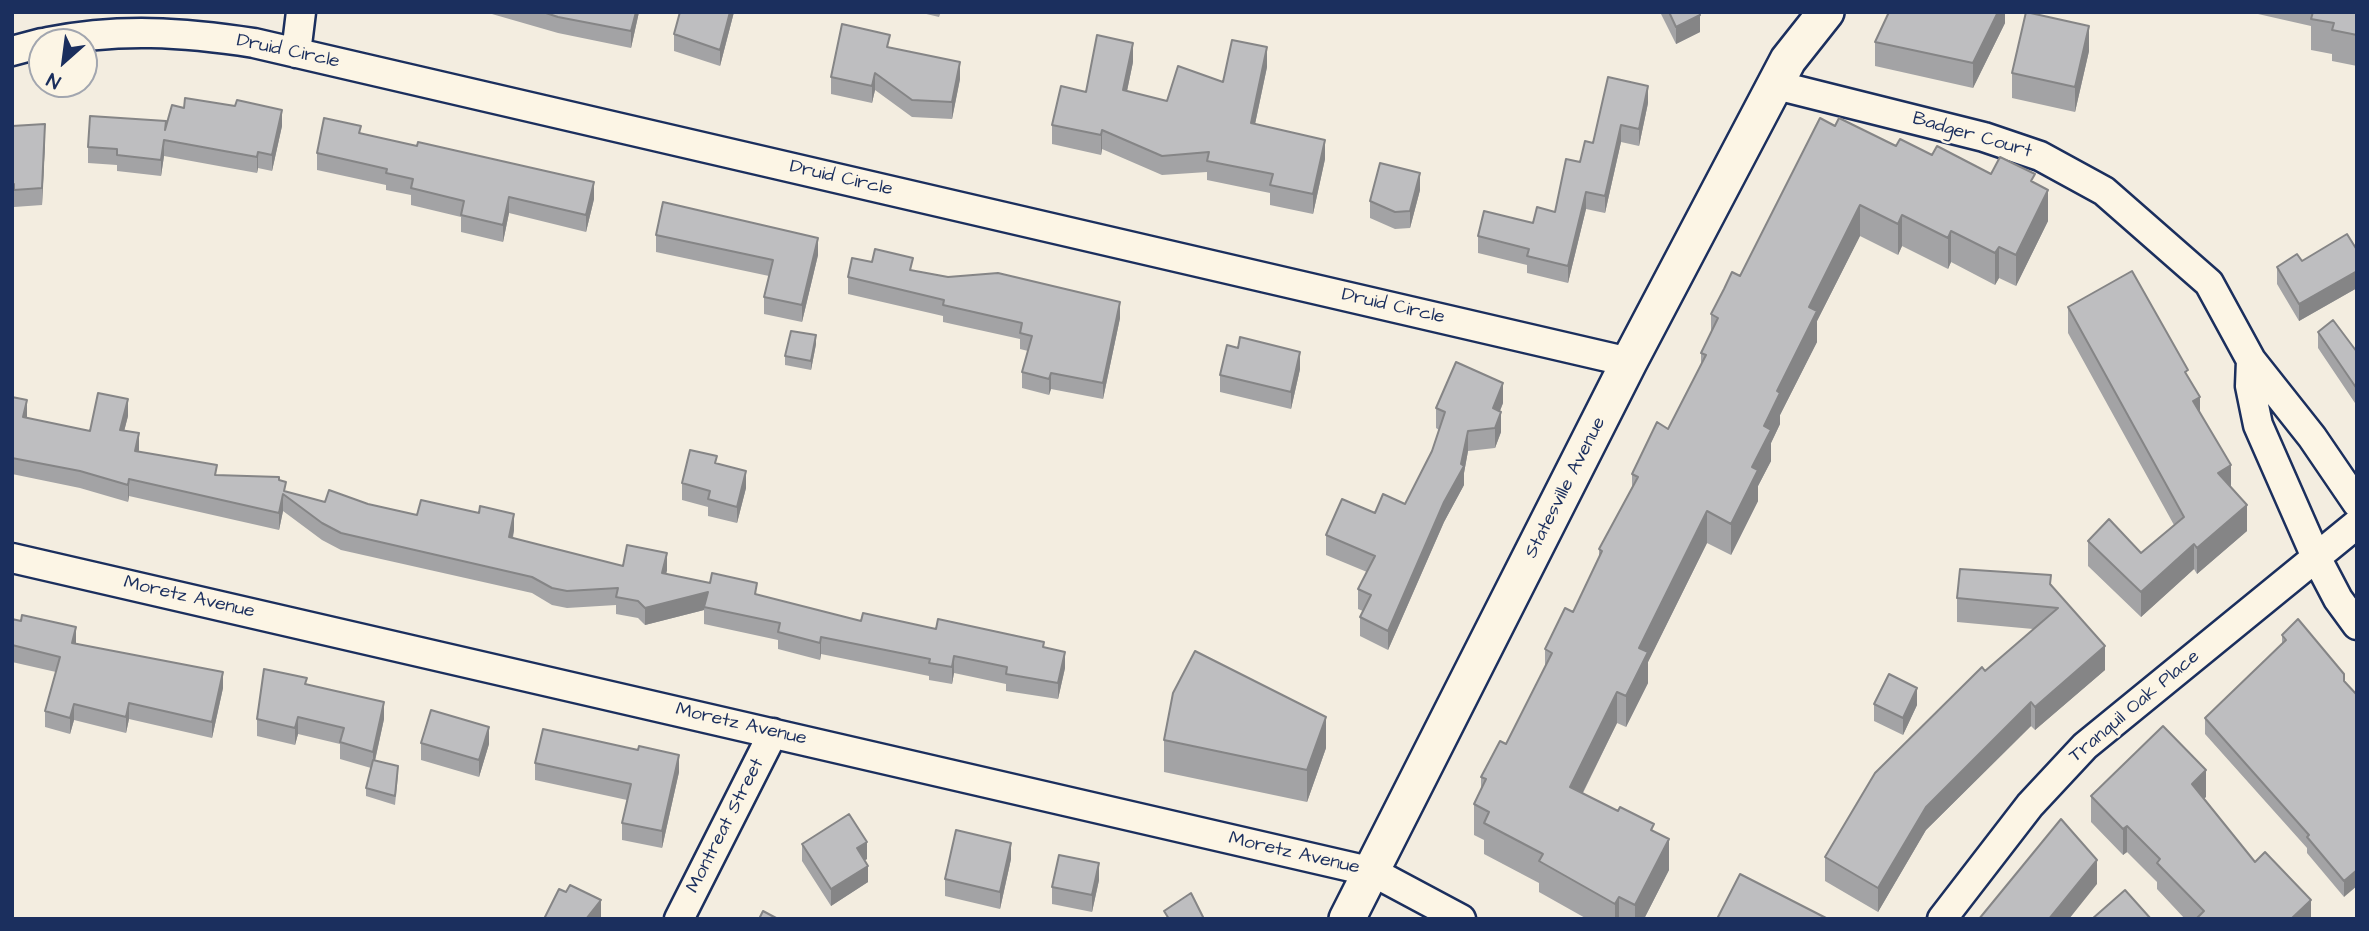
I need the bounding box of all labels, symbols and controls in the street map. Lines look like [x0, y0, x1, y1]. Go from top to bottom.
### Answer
north arrow [28, 28, 98, 98]
street label: Druid Circle [234, 30, 342, 74]
text: N [42, 66, 65, 95]
street label: Badger Court [1910, 108, 2034, 164]
street label: Druid Circle [787, 156, 895, 202]
street label: Druid Circle [1339, 284, 1447, 330]
street label: Statesville Avenue [1521, 414, 1611, 562]
street label: Moretz Avenue [121, 572, 257, 624]
street label: Tranquil Oak Place [2065, 646, 2205, 768]
street label: Moretz Avenue [673, 699, 809, 751]
street label: Montreat Street [682, 755, 770, 897]
street label: Moretz Avenue [1226, 828, 1362, 880]

